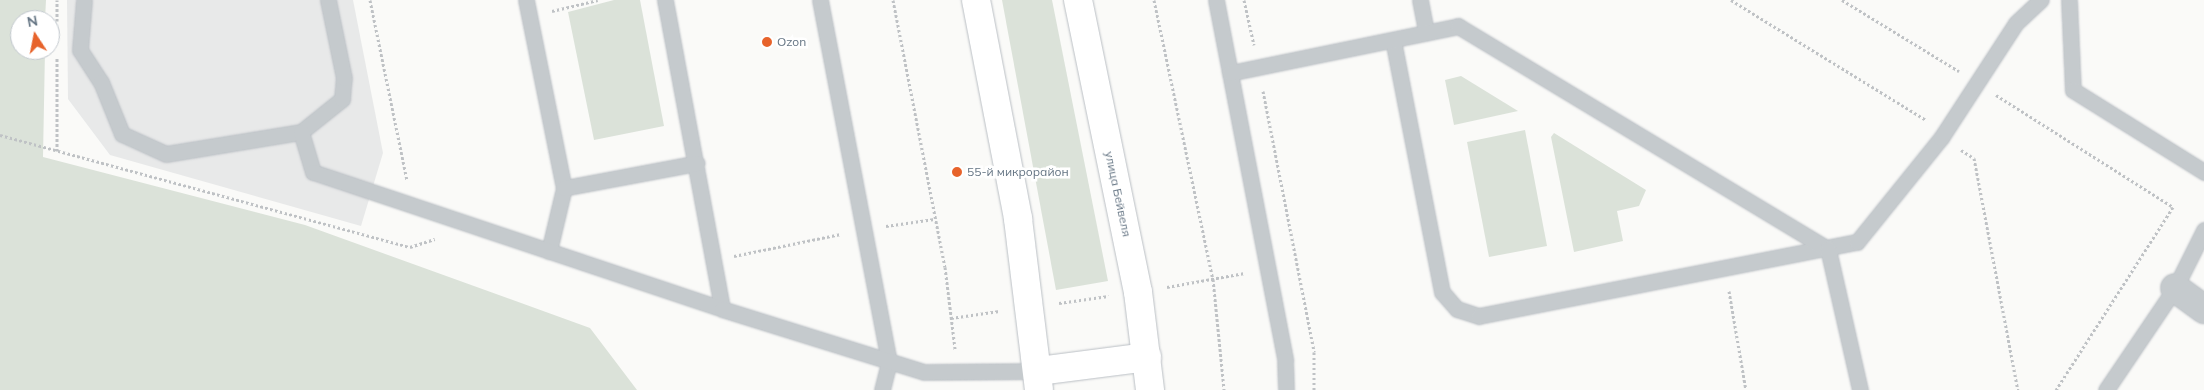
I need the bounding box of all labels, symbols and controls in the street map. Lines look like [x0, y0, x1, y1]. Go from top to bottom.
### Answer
north arrow [10, 10, 60, 60]
text: N [25, 11, 39, 31]
place label: Ozon [777, 35, 806, 49]
marker: Ozon [761, 36, 773, 48]
street label: улица Бейвеля [1102, 150, 1134, 238]
place label: 55-й микрорайон [967, 165, 1069, 179]
marker: 55-й микрорайон [951, 166, 963, 178]

